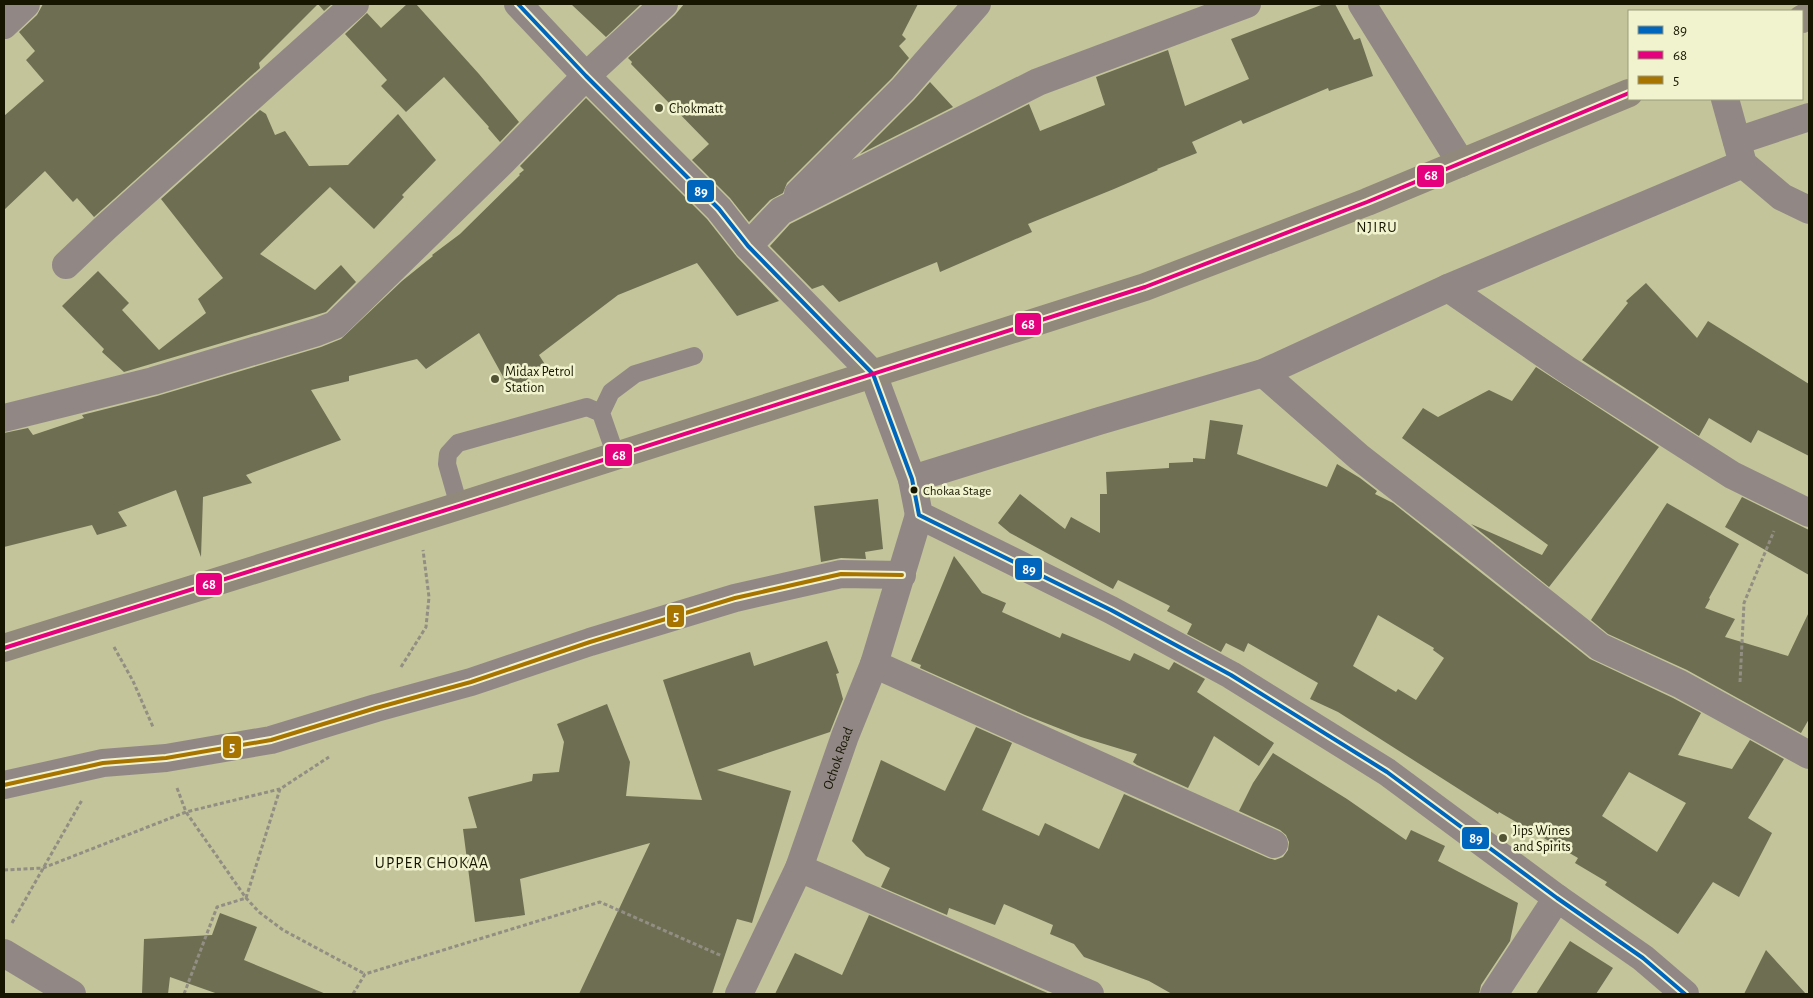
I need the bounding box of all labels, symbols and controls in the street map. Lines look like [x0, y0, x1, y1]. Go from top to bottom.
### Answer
legend [1628, 10, 1803, 100]
text: 89 [1673, 23, 1687, 38]
text: 68 [1673, 48, 1687, 63]
text: 5 [1673, 73, 1679, 88]
marker: Chokmatt [653, 102, 665, 114]
place label: Chokmatt [669, 102, 724, 116]
line badge: 68 [1416, 164, 1445, 188]
text: 68 [1424, 169, 1438, 183]
line badge: 89 [686, 179, 715, 203]
text: 89 [694, 185, 708, 199]
district label: NJIRU [1356, 220, 1398, 235]
line badge: 68 [1014, 312, 1042, 336]
text: 68 [1021, 318, 1035, 332]
place label: Midax Petrol Station [505, 365, 574, 395]
marker: Midax Petrol Station [489, 373, 501, 385]
line badge: 68 [604, 443, 633, 467]
text: 68 [612, 449, 626, 463]
marker: Chokaa Stage [909, 485, 919, 495]
place label: Chokaa Stage [923, 485, 991, 498]
line badge: 89 [1014, 557, 1043, 581]
text: 89 [1022, 563, 1036, 577]
line badge: 68 [195, 572, 223, 596]
text: 68 [202, 578, 216, 592]
line badge: 5 [666, 604, 685, 628]
text: 5 [673, 610, 679, 624]
street label: Ochok Road [821, 725, 856, 791]
line badge: 5 [222, 735, 242, 759]
text: 5 [229, 741, 235, 755]
place label: Jips Wines and Spirits [1513, 824, 1571, 854]
line badge: 89 [1461, 826, 1490, 850]
text: 89 [1469, 832, 1483, 846]
marker: Jips Wines and Spirits [1497, 832, 1509, 844]
district label: UPPER CHOKAA [375, 855, 489, 871]

